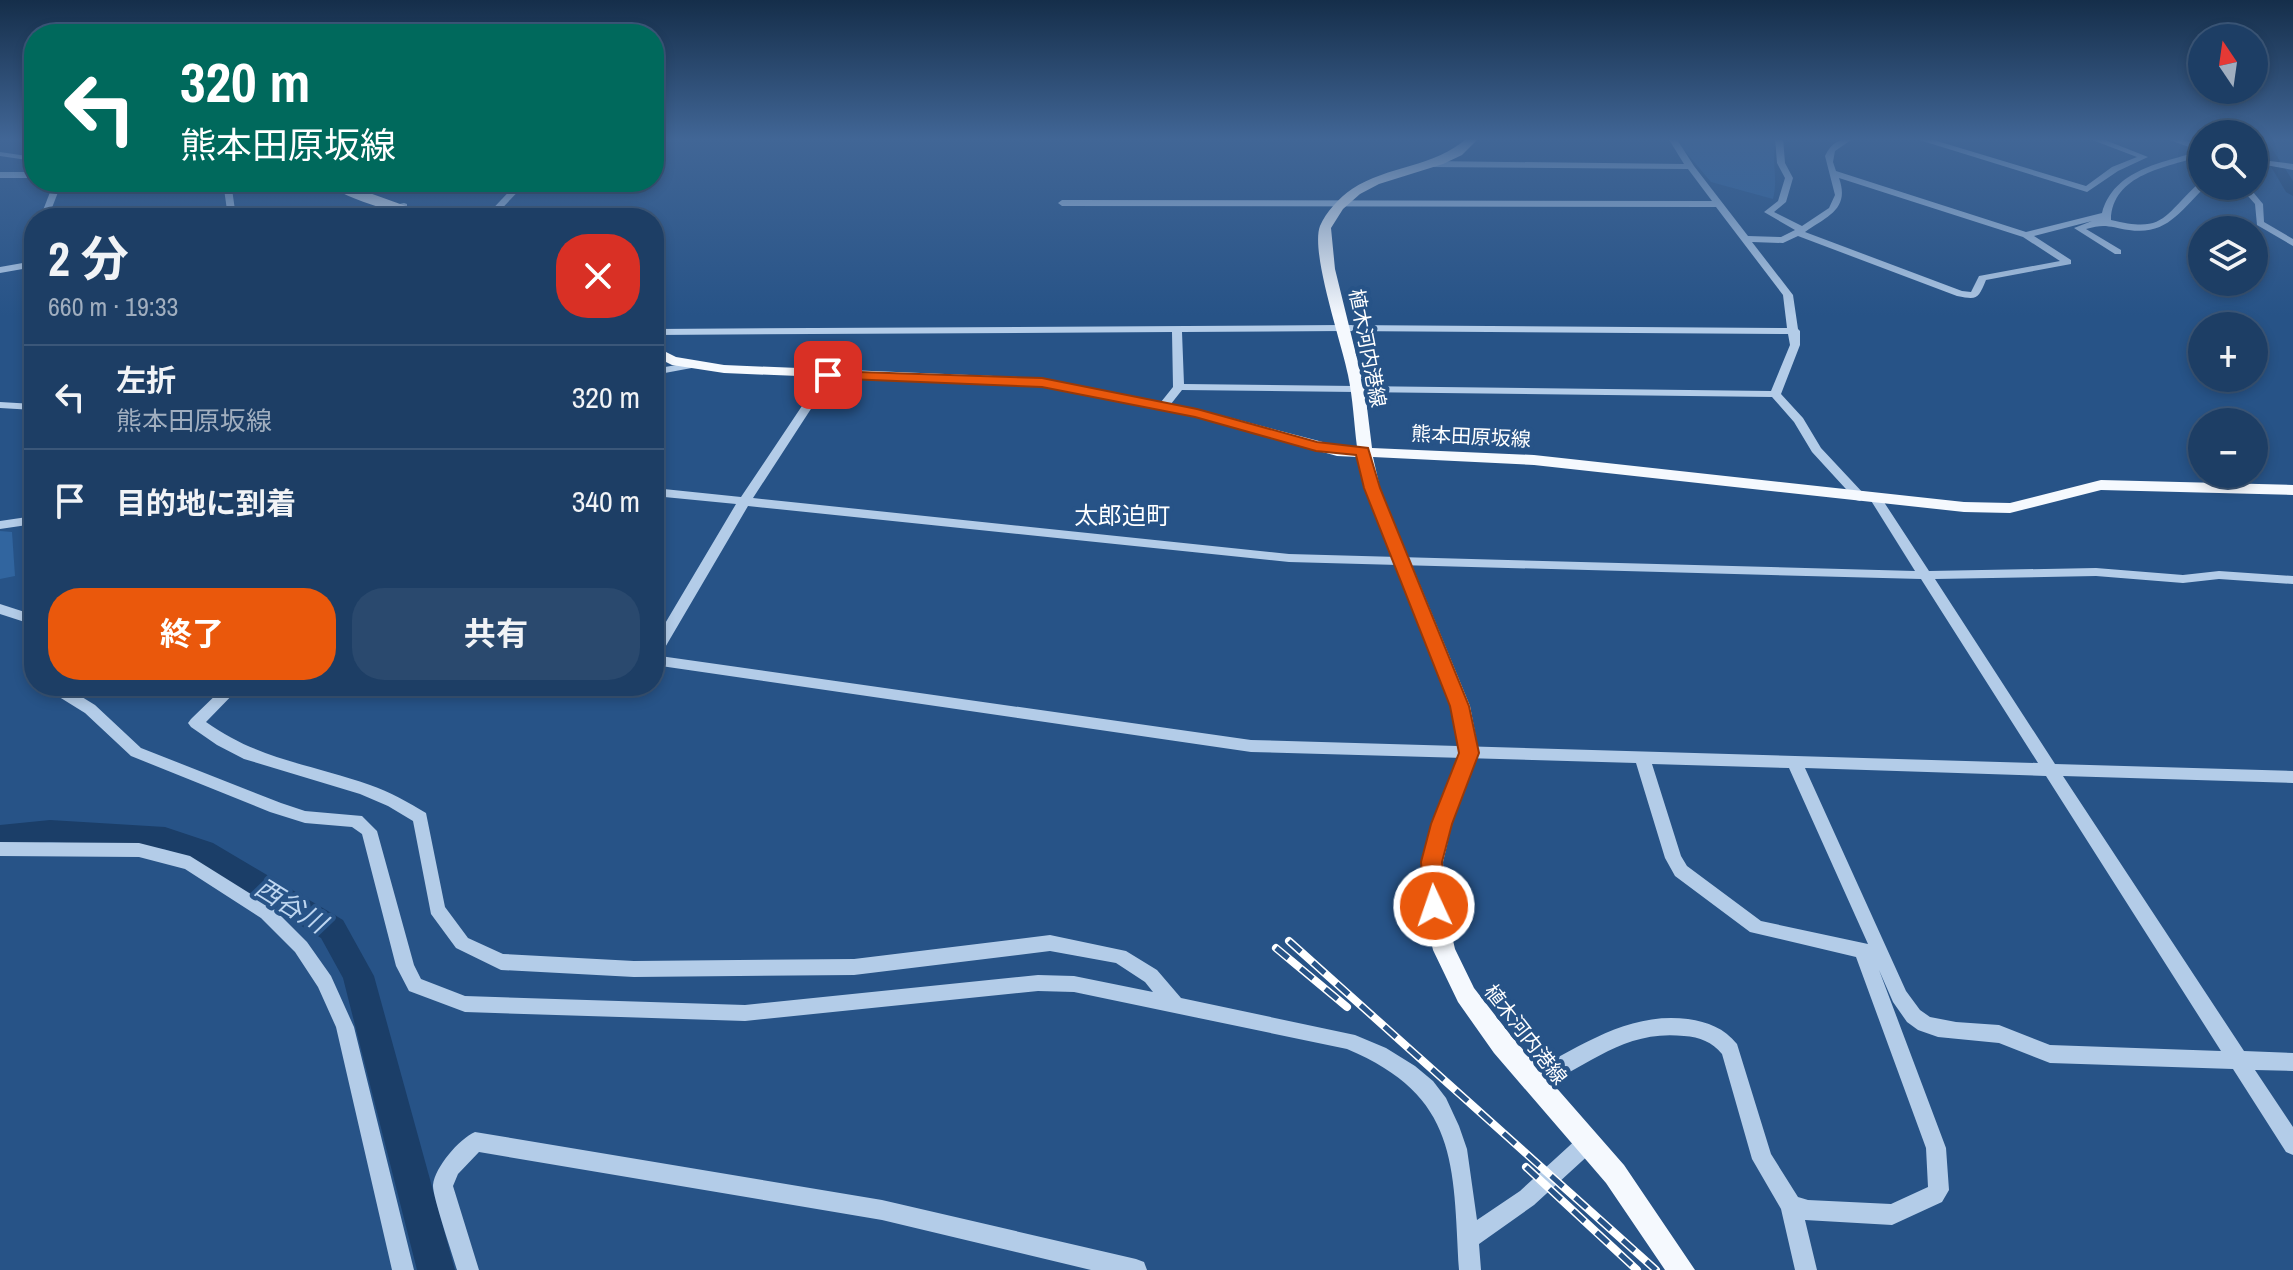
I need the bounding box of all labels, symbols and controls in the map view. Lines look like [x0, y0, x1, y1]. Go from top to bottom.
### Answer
north arrow [2188, 24, 2268, 104]
map controls [2188, 24, 2268, 488]
text: 320 m [180, 44, 310, 119]
icon: left [48, 56, 152, 160]
button: search [2188, 120, 2268, 200]
text: 熊本田原坂線 [180, 121, 396, 169]
button: layers [2188, 216, 2268, 296]
text: 2 分 [48, 226, 129, 291]
button: close [556, 234, 640, 318]
street label: 植木河内港線 [1343, 287, 1393, 409]
text: 660 m · 19:33 [48, 289, 178, 324]
button: + [2188, 312, 2268, 392]
pin [794, 341, 862, 409]
icon: arrive [806, 353, 850, 397]
text: 左折 [116, 360, 176, 400]
icon: left [48, 375, 92, 419]
text: 320 m [572, 377, 640, 417]
text: 熊本田原坂線 [116, 403, 272, 438]
button: − [2188, 408, 2268, 488]
street label: 熊本田原坂線 [1410, 419, 1532, 453]
icon: arrive [48, 479, 92, 523]
text: 340 m [572, 481, 640, 521]
text: 目的地に到着 [116, 483, 296, 523]
district label: 太郎迫町 [1074, 499, 1170, 531]
button: 終了 [48, 588, 336, 680]
button: 共有 [352, 588, 640, 680]
position arrow [1392, 864, 1476, 948]
water label: 西谷川 [249, 869, 336, 942]
street label: 植木河内港線 [1478, 978, 1574, 1090]

